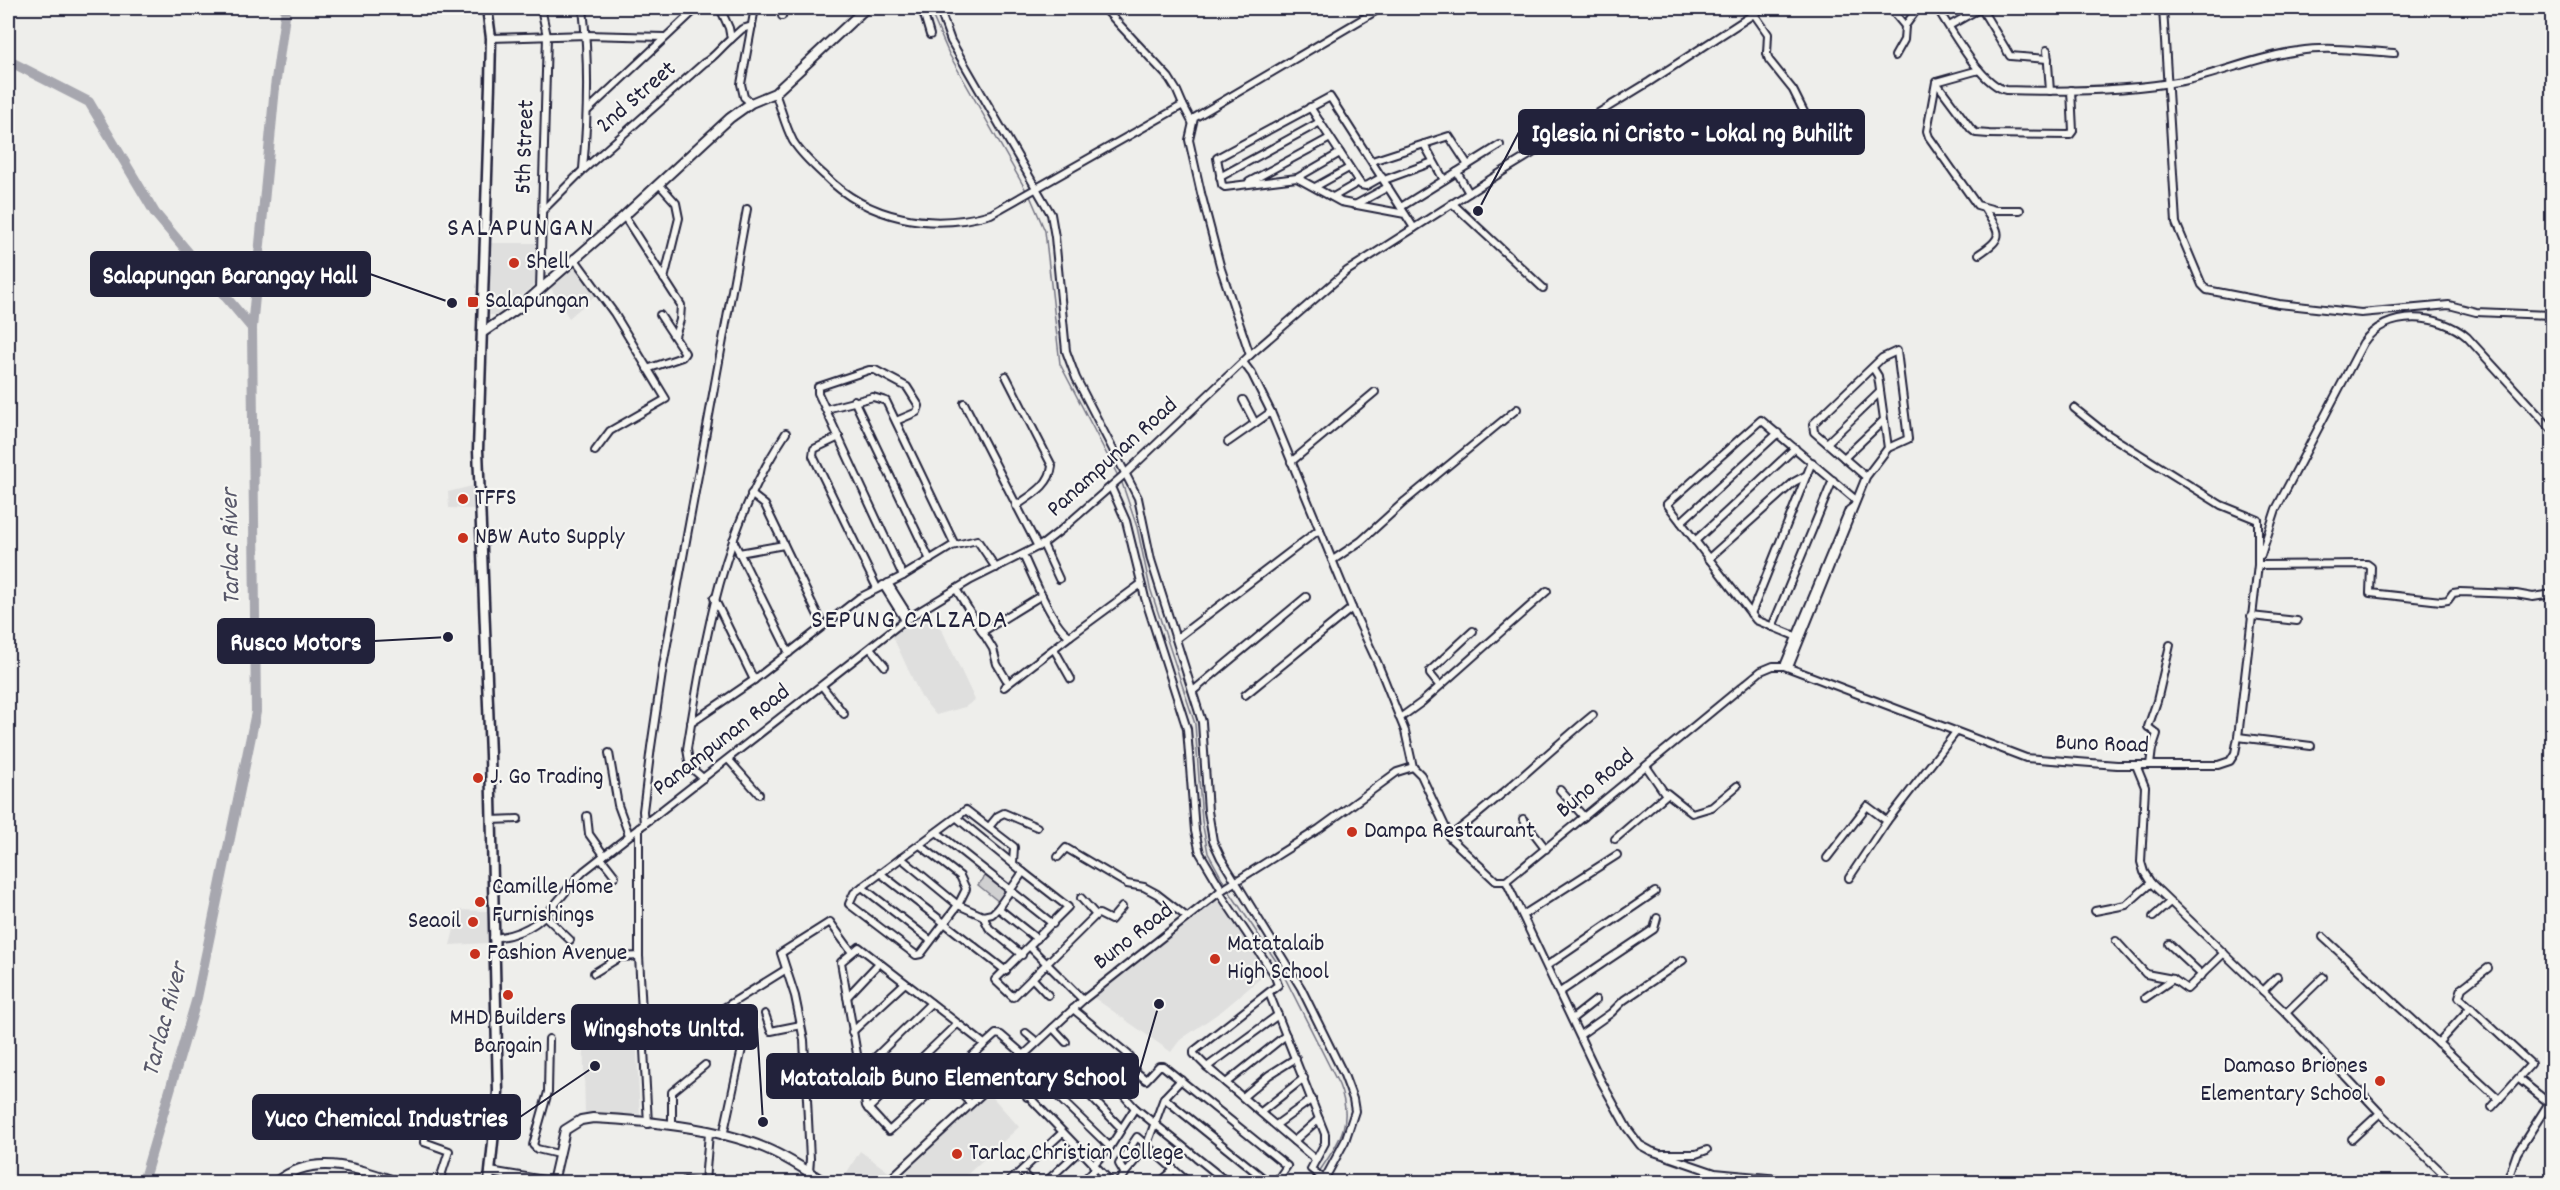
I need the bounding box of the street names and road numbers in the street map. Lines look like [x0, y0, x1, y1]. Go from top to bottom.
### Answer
street label: 2nd Street [589, 53, 685, 143]
street label: 5th Street [507, 99, 545, 195]
street label: Panampunan Road [1040, 390, 1186, 526]
street label: Panampunan Road [646, 676, 798, 806]
street label: Buno Road [2054, 726, 2150, 764]
street label: Buno Road [1549, 741, 1643, 827]
street label: Buno Road [1087, 895, 1181, 979]

